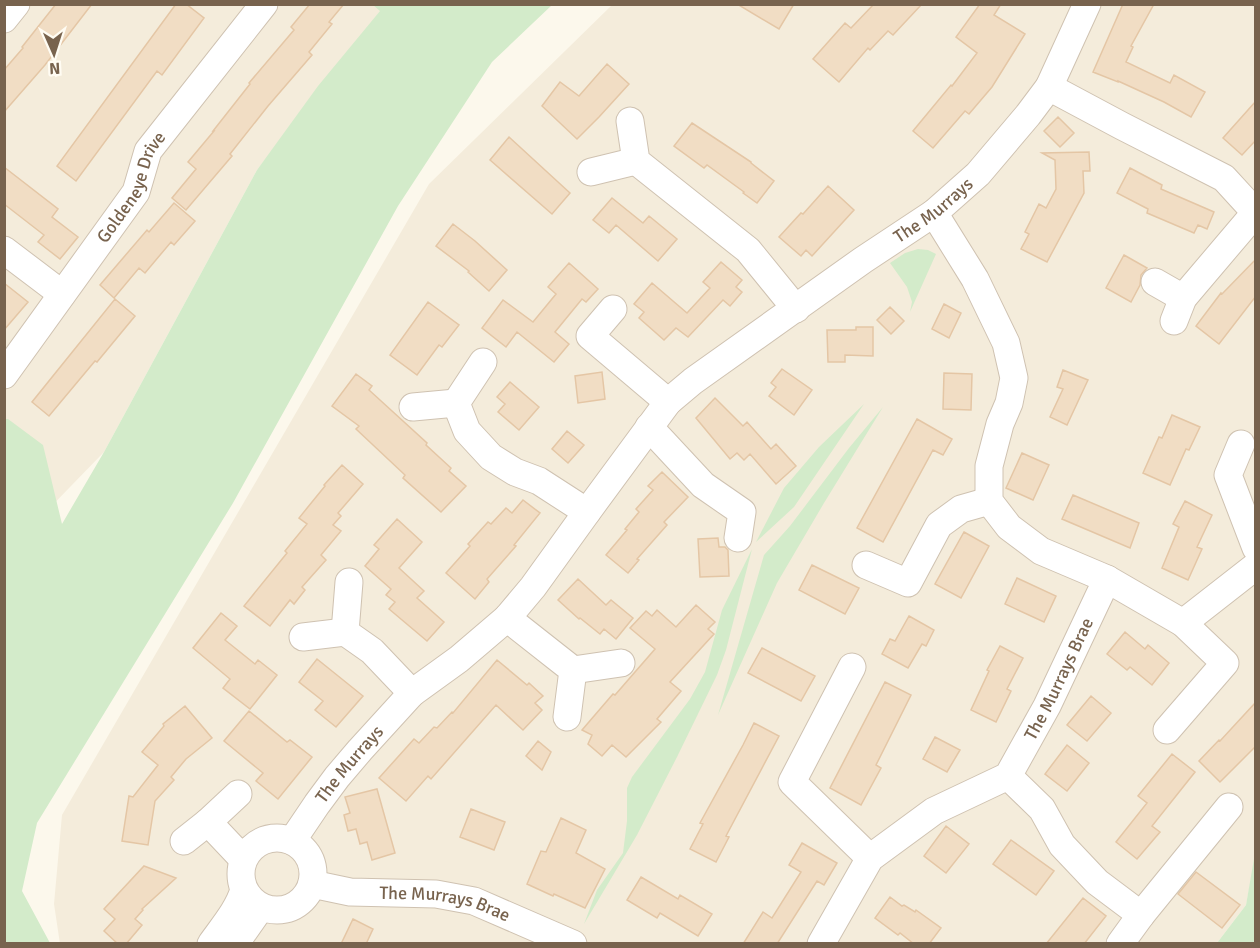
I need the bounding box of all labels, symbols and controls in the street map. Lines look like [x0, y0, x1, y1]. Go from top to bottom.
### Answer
north arrow [24, 24, 84, 84]
text: N [49, 58, 61, 78]
street label: Goldeneye Drive [92, 127, 170, 247]
street label: The Murrays [889, 173, 977, 248]
street label: The Murrays Brae [1019, 614, 1098, 744]
street label: The Murrays [311, 721, 388, 807]
street label: The Murrays Brae [379, 882, 514, 926]

